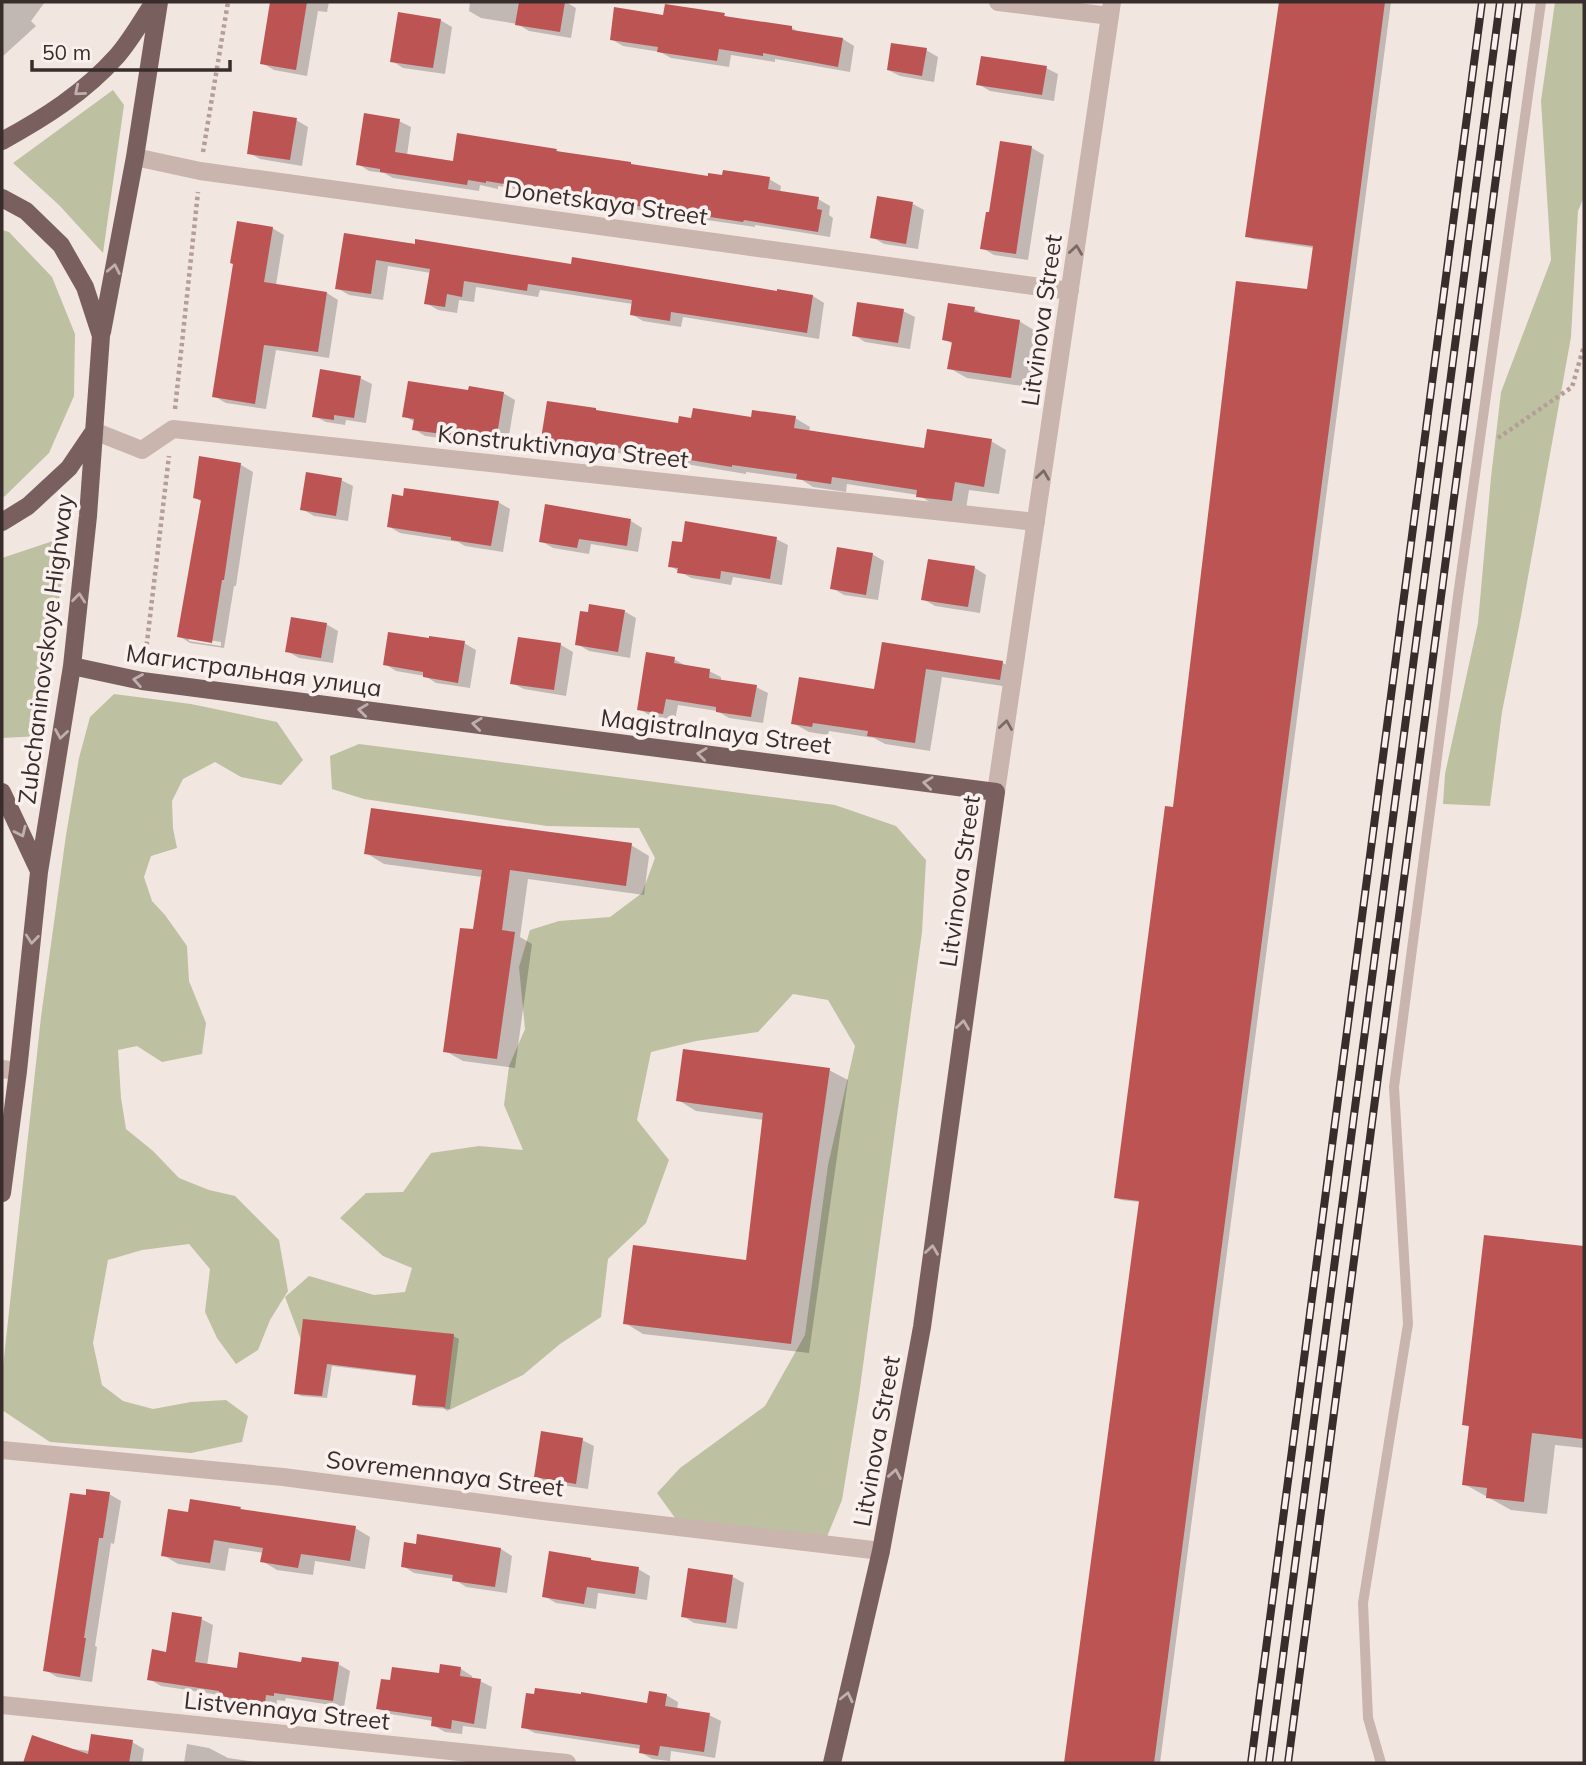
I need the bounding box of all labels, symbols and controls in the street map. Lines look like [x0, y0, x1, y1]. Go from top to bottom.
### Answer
scale bar [32, 28, 229, 72]
text: 50 m [42, 39, 91, 65]
one-way arrow [75, 83, 88, 95]
street label: Donetskaya Street [502, 173, 710, 231]
street label: Litvinova Street [1014, 232, 1068, 408]
one-way arrow [1069, 244, 1084, 256]
one-way arrow [106, 263, 121, 275]
street label: Konstruktivnaya Street [436, 418, 690, 474]
one-way arrow [1035, 469, 1050, 481]
street label: Zubchaninovskoye Highway [11, 492, 79, 806]
one-way arrow [71, 593, 86, 604]
street label: Магистральная улица [124, 637, 384, 703]
one-way arrow [132, 673, 144, 688]
one-way arrow [357, 702, 369, 717]
street label: Magistralnaya Street [599, 702, 833, 760]
one-way arrow [471, 717, 483, 732]
one-way arrow [998, 719, 1013, 730]
one-way arrow [54, 728, 69, 740]
one-way arrow [696, 746, 708, 761]
one-way arrow [922, 776, 934, 791]
street label: Litvinova Street [932, 793, 986, 969]
one-way arrow [12, 825, 26, 837]
one-way arrow [25, 934, 40, 945]
one-way arrow [956, 1019, 971, 1031]
one-way arrow [925, 1244, 940, 1256]
street label: Litvinova Street [846, 1353, 906, 1529]
street label: Sovremennaya Street [325, 1444, 565, 1502]
one-way arrow [887, 1468, 902, 1480]
street label: Listvennaya Street [183, 1684, 391, 1736]
one-way arrow [839, 1691, 853, 1703]

